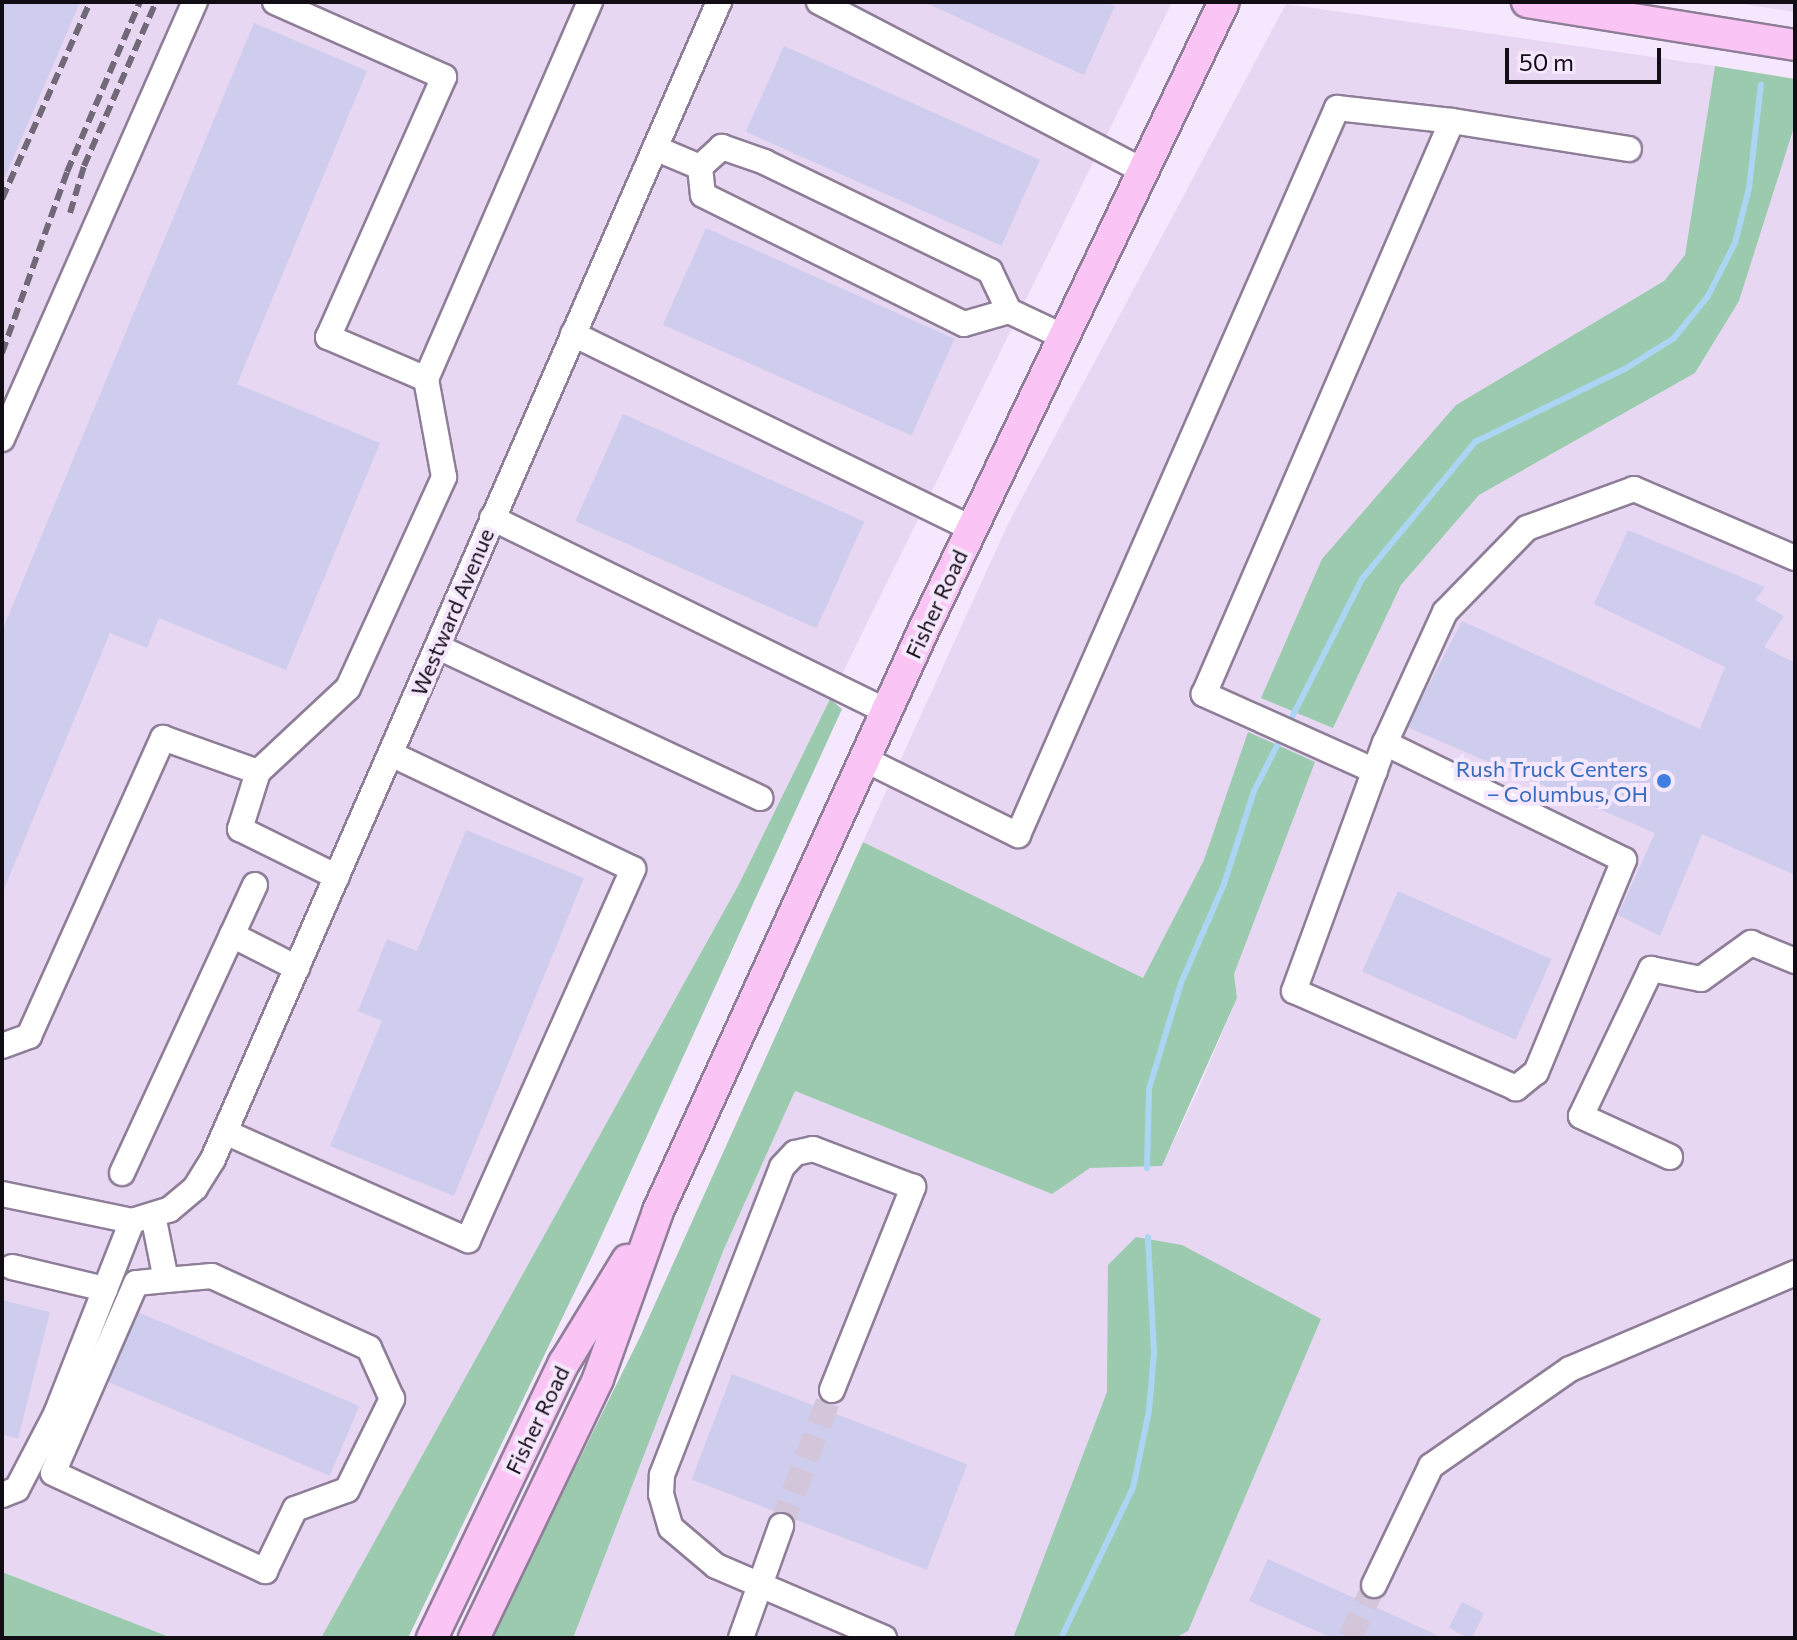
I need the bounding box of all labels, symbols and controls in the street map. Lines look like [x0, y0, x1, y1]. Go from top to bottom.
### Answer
scale bar [1509, 32, 1665, 82]
text: 50 m [1519, 47, 1574, 76]
street label: Westward Avenue [405, 524, 499, 700]
street label: Fisher Road [899, 545, 973, 663]
place label: Rush Truck Centers – Columbus, OH [1456, 755, 1648, 806]
marker: Rush Truck Centers – Columbus, OH [1655, 772, 1673, 790]
street label: Fisher Road [500, 1362, 574, 1478]

